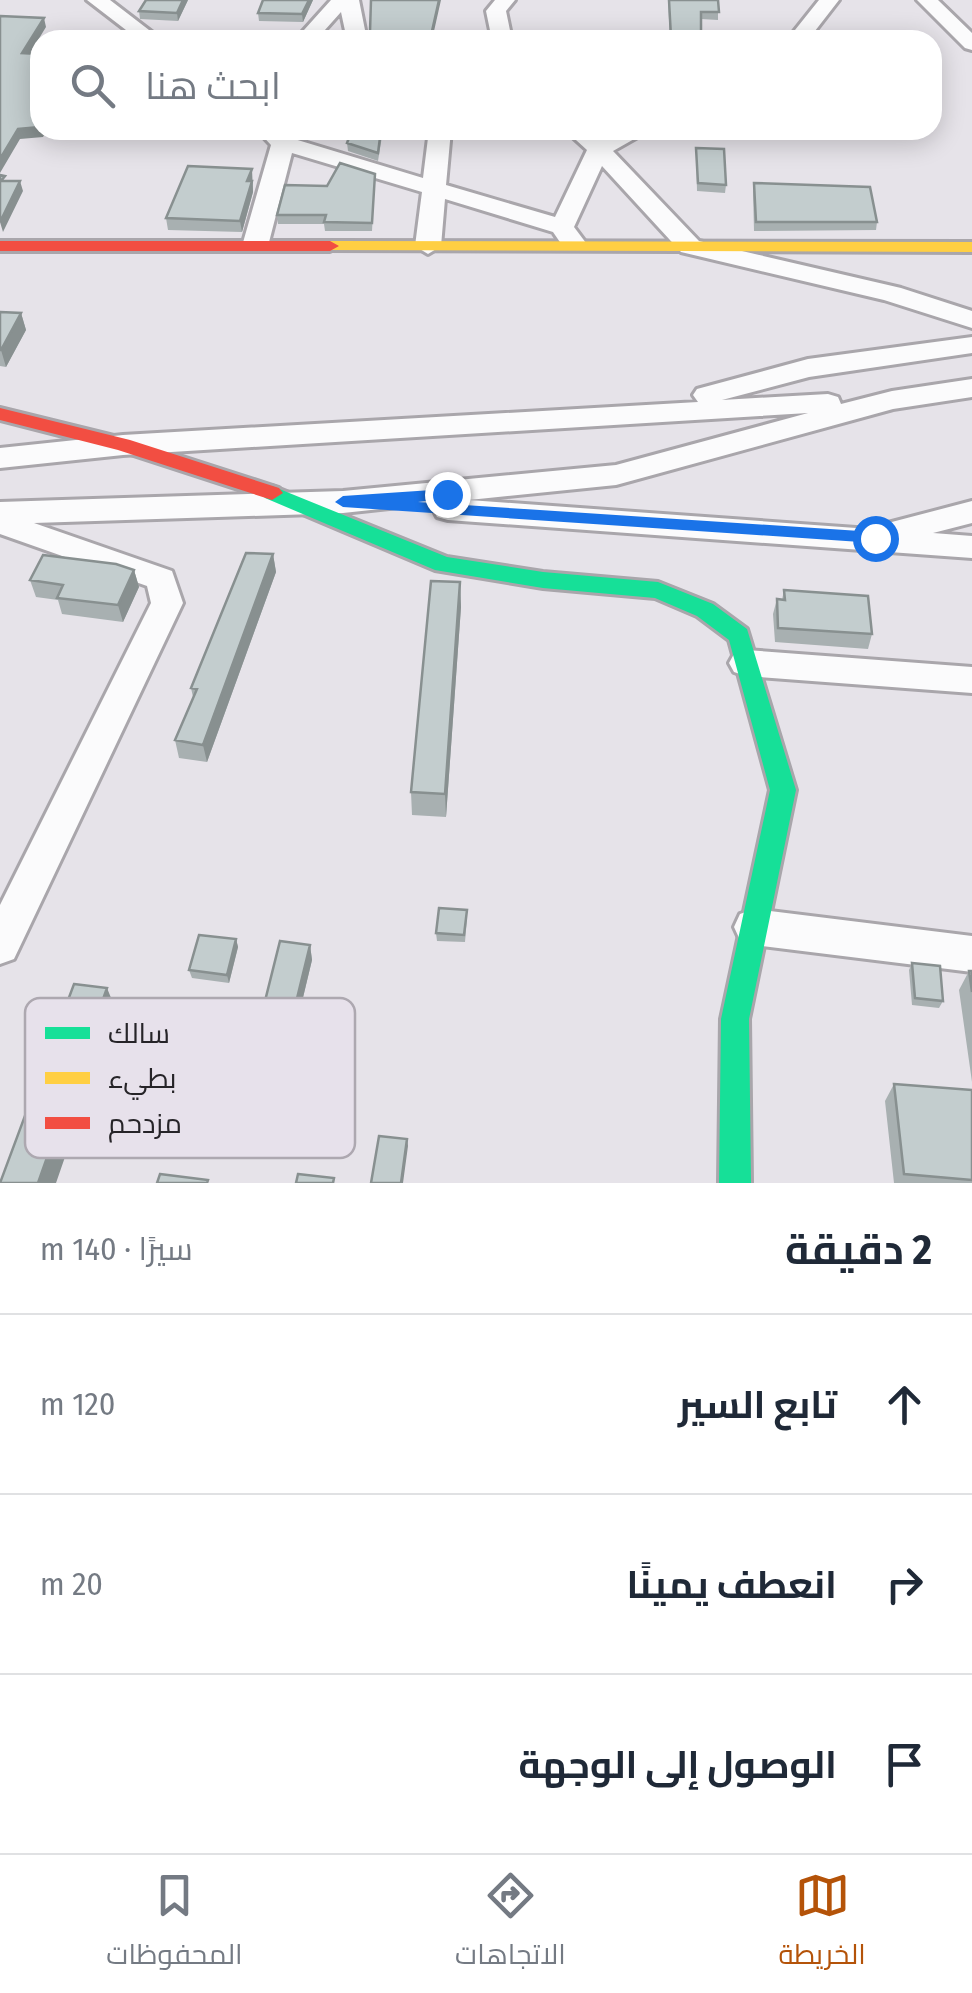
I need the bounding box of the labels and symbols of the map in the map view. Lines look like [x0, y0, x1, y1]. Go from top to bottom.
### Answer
route end [425, 472, 471, 518]
route start [853, 516, 899, 562]
legend [25, 998, 355, 1158]
text: سالك [108, 1017, 170, 1050]
text: بطيء [108, 1062, 176, 1100]
text: مزدحم [108, 1107, 182, 1143]

